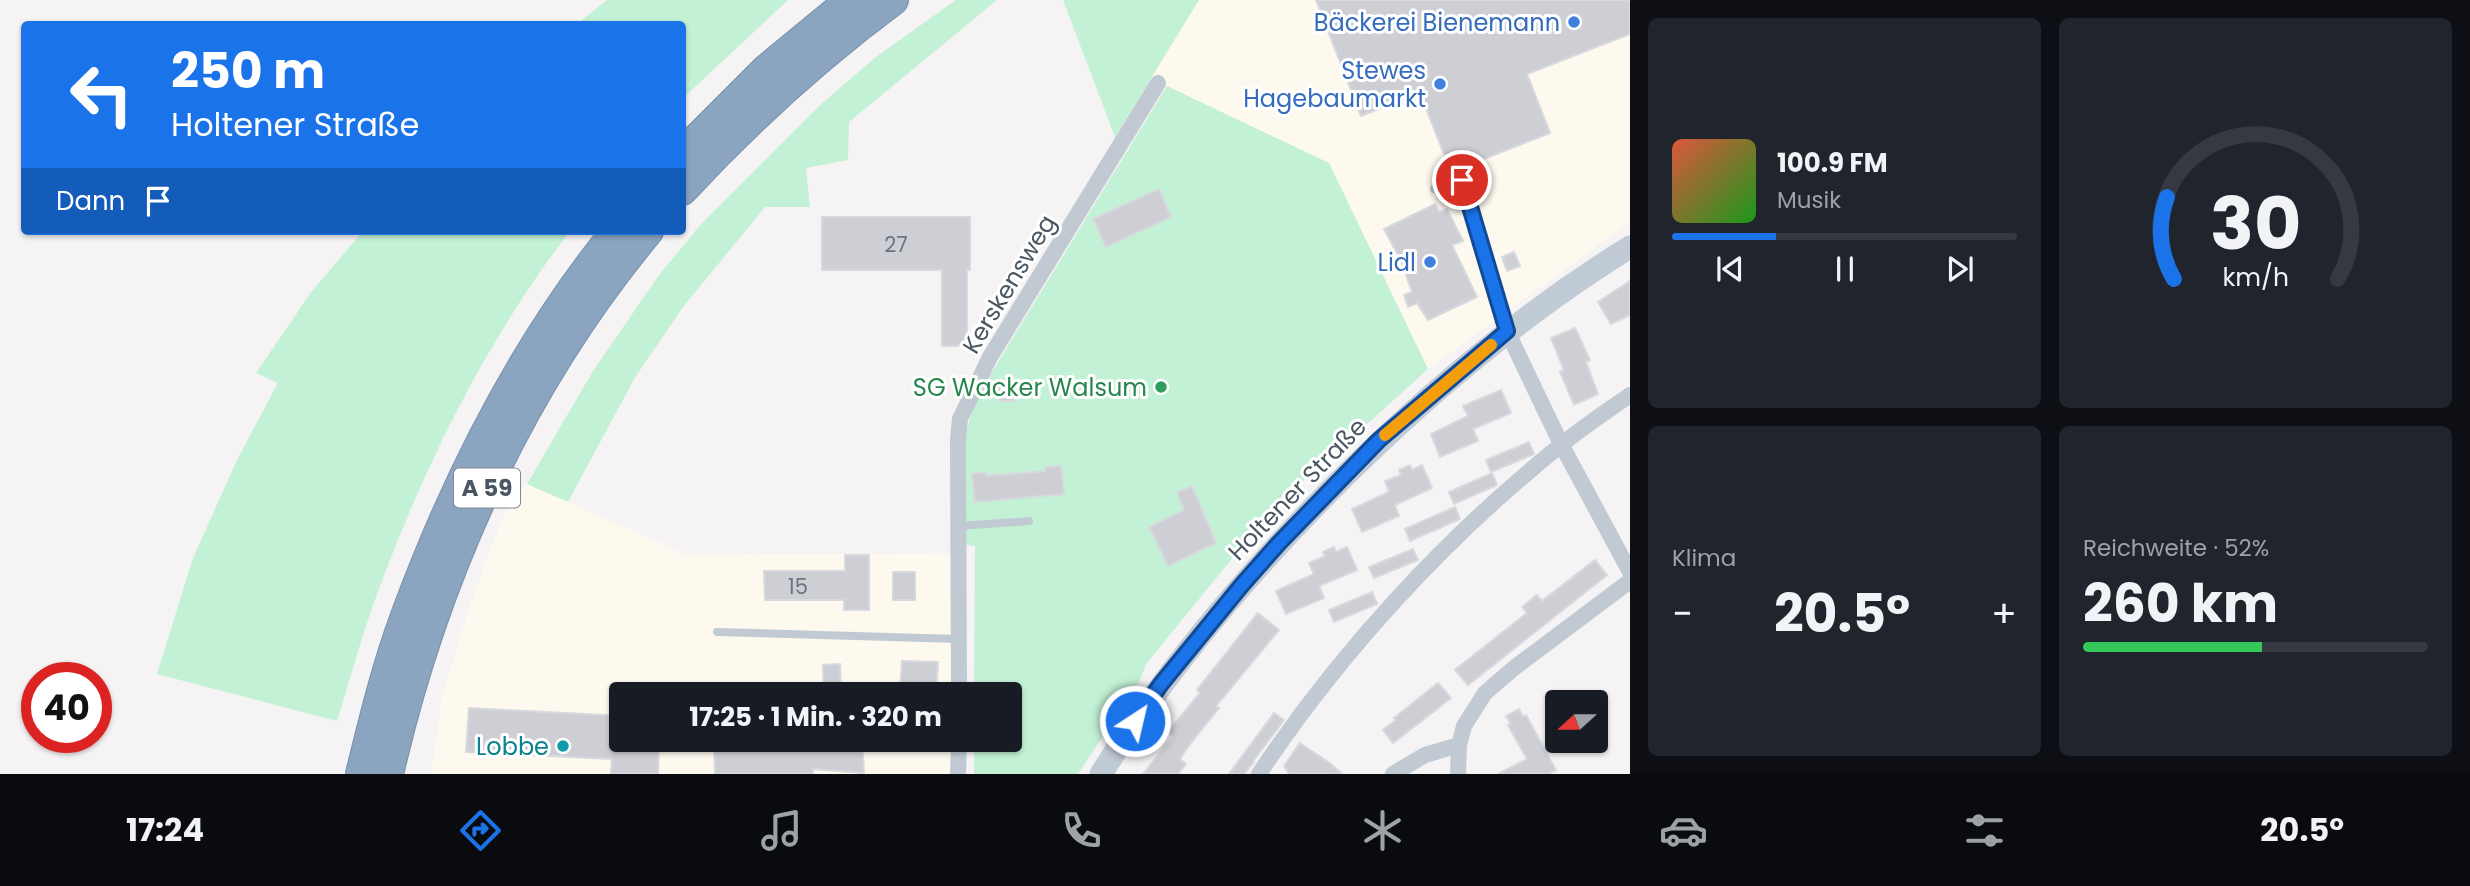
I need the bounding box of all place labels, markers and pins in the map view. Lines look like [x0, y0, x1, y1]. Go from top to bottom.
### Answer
place label: Bäckerei Bienemann [1314, 6, 1560, 39]
marker: Bäckerei Bienemann [1566, 14, 1582, 30]
place label: Stewes Hagebaumarkt [1243, 54, 1426, 115]
marker: Stewes Hagebaumarkt [1432, 76, 1448, 92]
pin [1432, 150, 1492, 210]
place label: Lidl [1378, 246, 1416, 279]
marker: Lidl [1422, 254, 1438, 270]
place label: SG Wacker Walsum [913, 371, 1147, 404]
marker: SG Wacker Walsum [1153, 379, 1169, 395]
place label: Lobbe [476, 730, 549, 763]
marker: Lobbe [555, 738, 571, 754]

